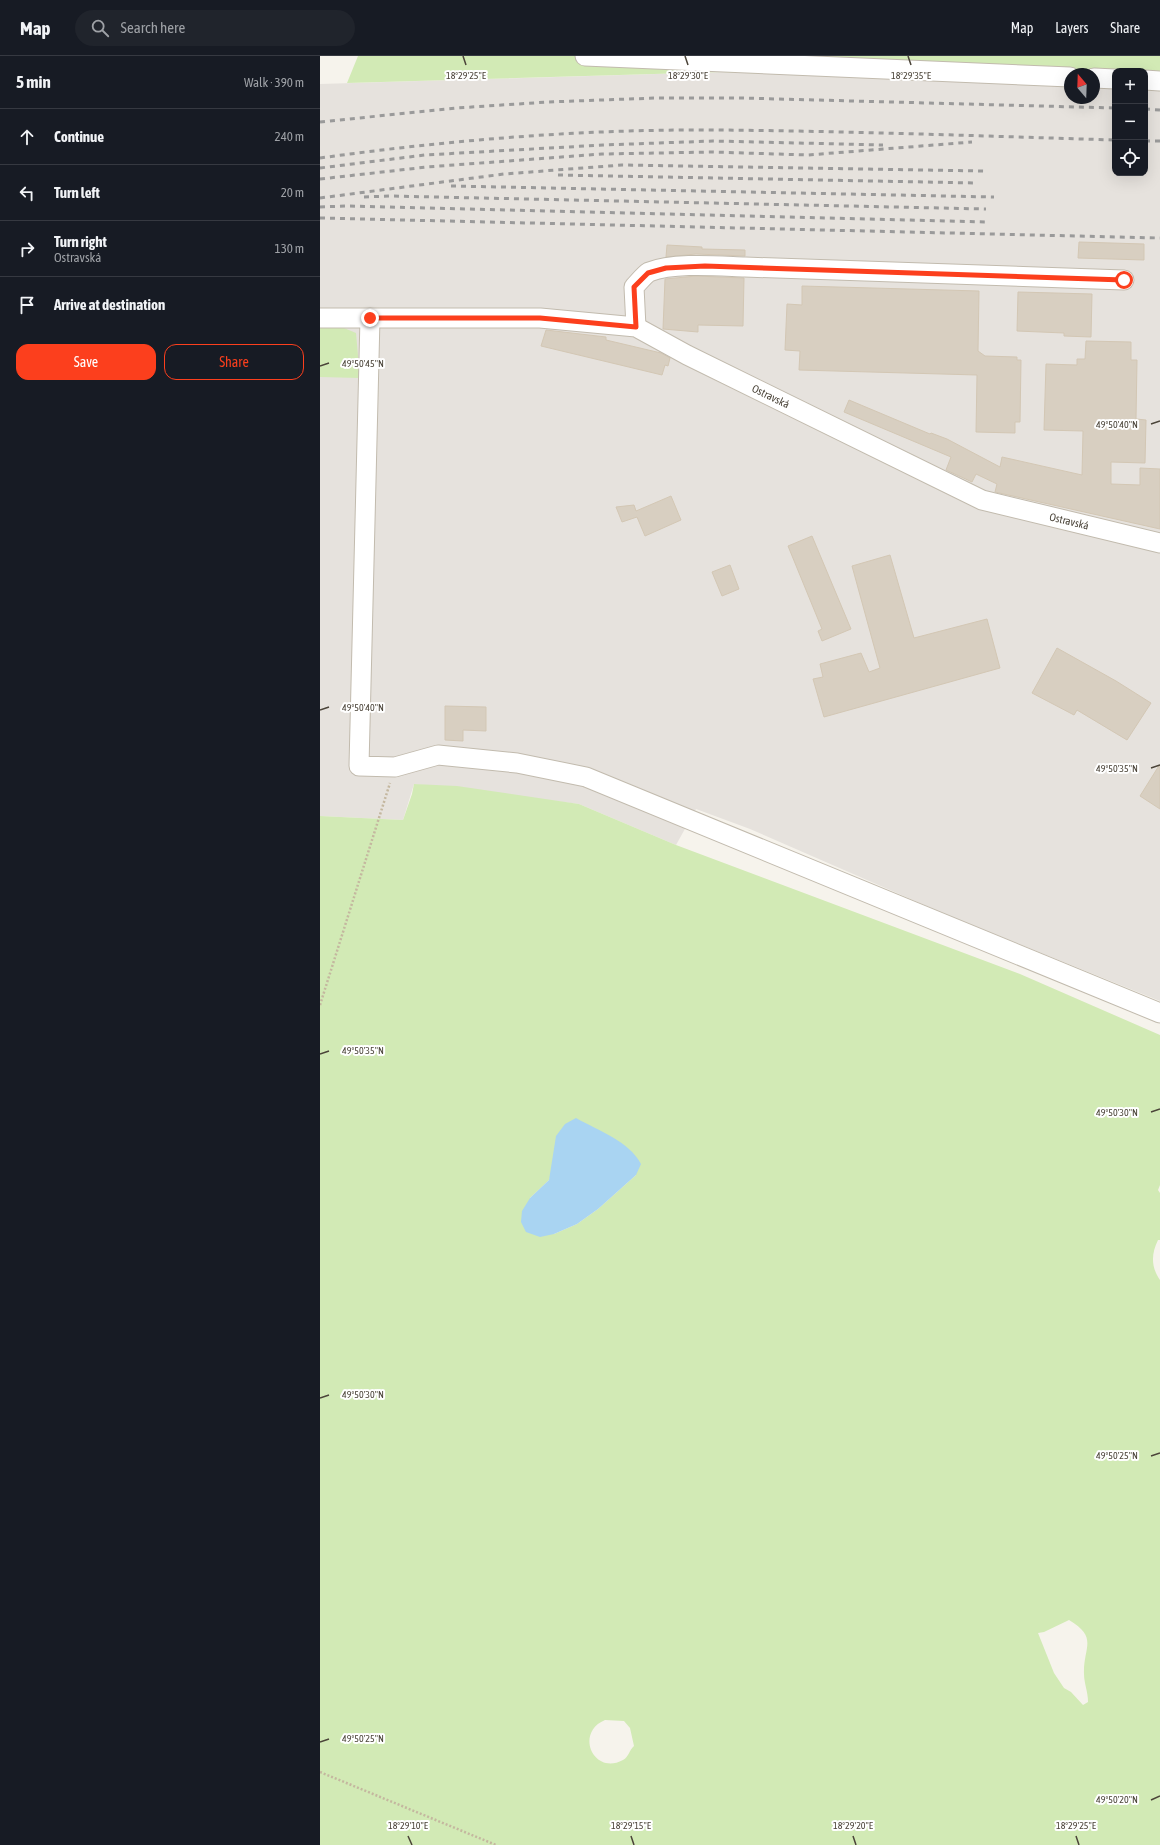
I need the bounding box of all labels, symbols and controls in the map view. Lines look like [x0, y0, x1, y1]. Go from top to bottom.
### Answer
search box [75, 10, 355, 46]
text: Map [20, 17, 51, 39]
icon: search [89, 17, 111, 39]
text: Search here [121, 19, 185, 36]
text: Map [1011, 20, 1033, 36]
text: Layers [1055, 20, 1088, 36]
text: Share [1110, 20, 1140, 36]
north arrow [1064, 68, 1100, 104]
map controls [1112, 68, 1148, 176]
button: + [1112, 68, 1148, 104]
text: 18°29'25"E [446, 70, 487, 81]
text: 18°29'30"E [668, 70, 709, 81]
text: 18°29'35"E [891, 70, 932, 81]
text: 5 min [16, 72, 51, 92]
text: Walk · 390 m [244, 75, 304, 90]
button: − [1112, 104, 1148, 140]
icon: ahead [16, 126, 38, 148]
text: Continue [54, 128, 104, 145]
text: 240 m [275, 129, 304, 144]
button: locate [1112, 140, 1148, 176]
icon: left [16, 182, 38, 204]
text: Turn left [54, 184, 100, 201]
text: 20 m [281, 185, 304, 200]
text: Turn right [54, 233, 107, 250]
icon: right [16, 238, 38, 260]
text: 130 m [275, 241, 304, 256]
text: Ostravská [54, 250, 101, 265]
route start [1115, 271, 1133, 289]
icon: arrive [16, 294, 38, 316]
text: Arrive at destination [54, 296, 165, 313]
route end [361, 309, 379, 327]
button: Save [16, 344, 156, 380]
button: Share [164, 344, 304, 380]
text: 49°50'45"N [342, 358, 384, 369]
street label: Ostravská [750, 382, 791, 410]
text: 49°50'40"N [1096, 419, 1138, 430]
street label: Ostravská [1048, 511, 1090, 532]
text: 49°50'40"N [342, 702, 384, 713]
text: 49°50'35"N [1096, 763, 1138, 774]
text: 49°50'35"N [342, 1045, 384, 1056]
text: 49°50'30"N [1096, 1107, 1138, 1118]
text: 49°50'30"N [342, 1389, 384, 1400]
text: 49°50'25"N [1096, 1450, 1138, 1461]
text: 49°50'25"N [342, 1733, 384, 1744]
text: 49°50'20"N [1096, 1794, 1138, 1805]
text: 18°29'10"E [388, 1820, 429, 1831]
text: 18°29'15"E [611, 1820, 652, 1831]
text: 18°29'20"E [833, 1820, 874, 1831]
text: 18°29'25"E [1056, 1820, 1097, 1831]

